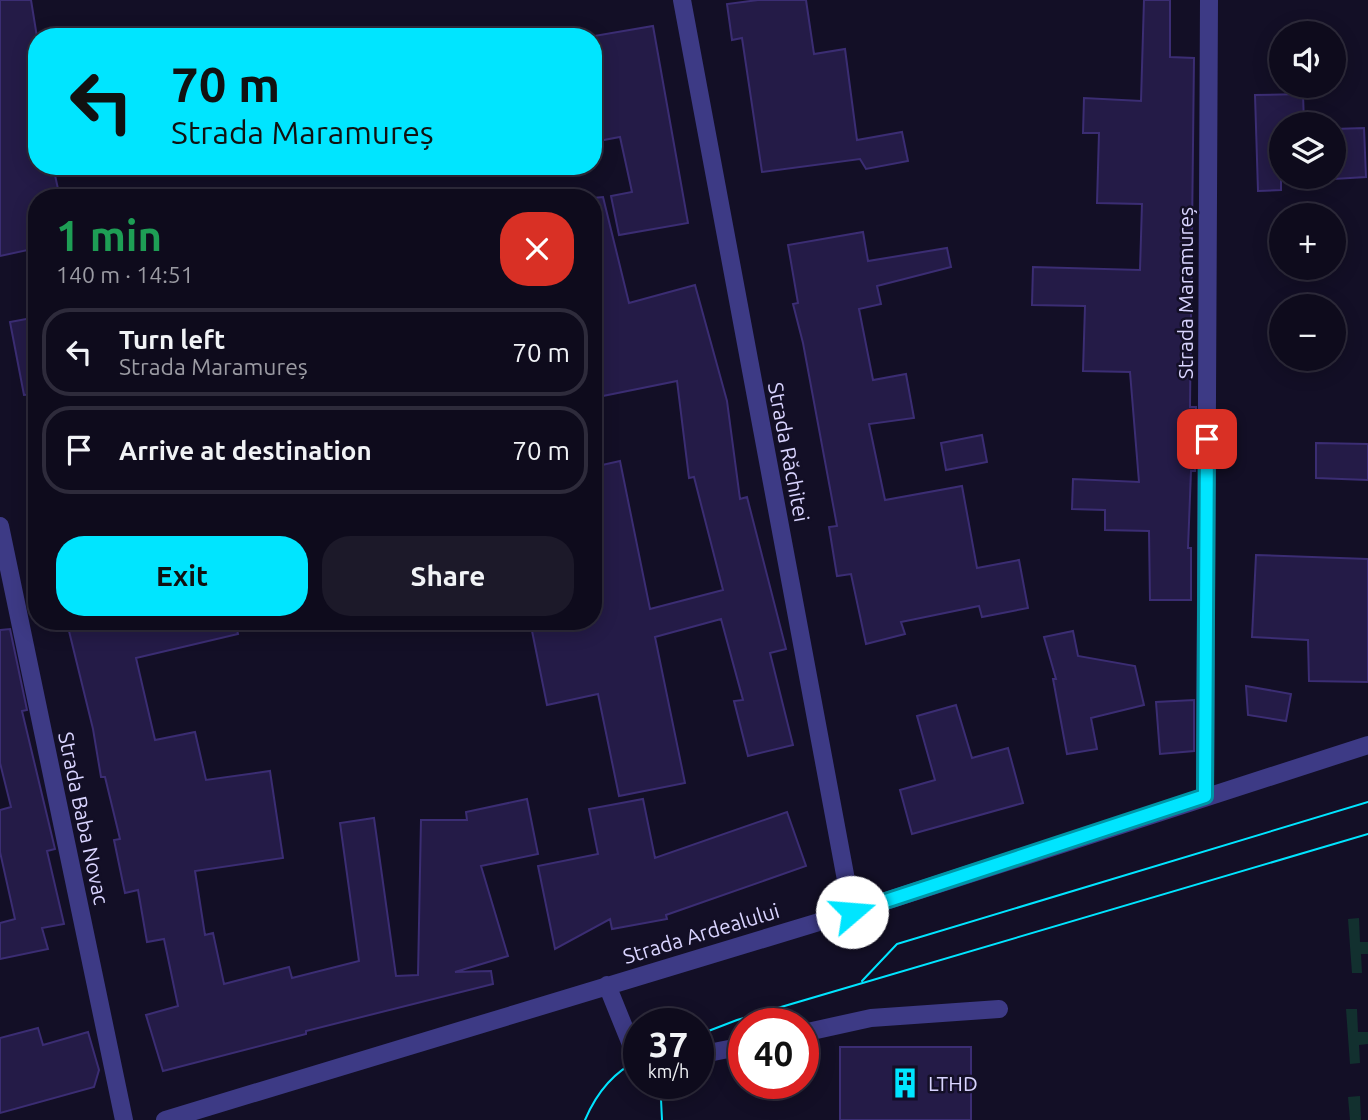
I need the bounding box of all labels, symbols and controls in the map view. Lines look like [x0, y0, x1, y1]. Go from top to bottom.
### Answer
map controls [1269, 21, 1346, 371]
button: sound [1269, 21, 1346, 98]
icon: left [56, 56, 147, 147]
text: 70 m [171, 56, 280, 111]
button: layers [1269, 112, 1346, 189]
text: Strada Maramureș [171, 114, 434, 150]
button: + [1269, 203, 1346, 280]
street label: Strada Maramureș [1173, 207, 1197, 379]
text: 1 min [56, 212, 162, 259]
button: close [500, 212, 574, 286]
text: 140 m · 14:51 [56, 262, 194, 287]
button: − [1269, 294, 1346, 371]
text: Turn left [119, 325, 225, 354]
icon: left [60, 333, 98, 371]
text: 70 m [512, 338, 570, 367]
text: Strada Maramureș [119, 354, 308, 379]
street label: Strada Răchitei [764, 380, 814, 524]
pin [1177, 409, 1237, 469]
icon: arrive [1188, 420, 1226, 458]
icon: arrive [60, 431, 98, 469]
text: Arrive at destination [119, 436, 372, 465]
text: 70 m [512, 436, 570, 465]
button: Exit [56, 536, 308, 616]
button: Share [322, 536, 574, 616]
street label: Strada Baba Novac [54, 729, 114, 907]
position arrow [815, 875, 889, 949]
street label: Strada Ardealului [620, 898, 782, 968]
speed limit sign: 40 [728, 1008, 819, 1099]
text: 37 [649, 1024, 688, 1064]
text: km/h [648, 1061, 689, 1081]
building icon: LTHD [888, 1066, 922, 1100]
place label: LTHD [928, 1071, 978, 1095]

